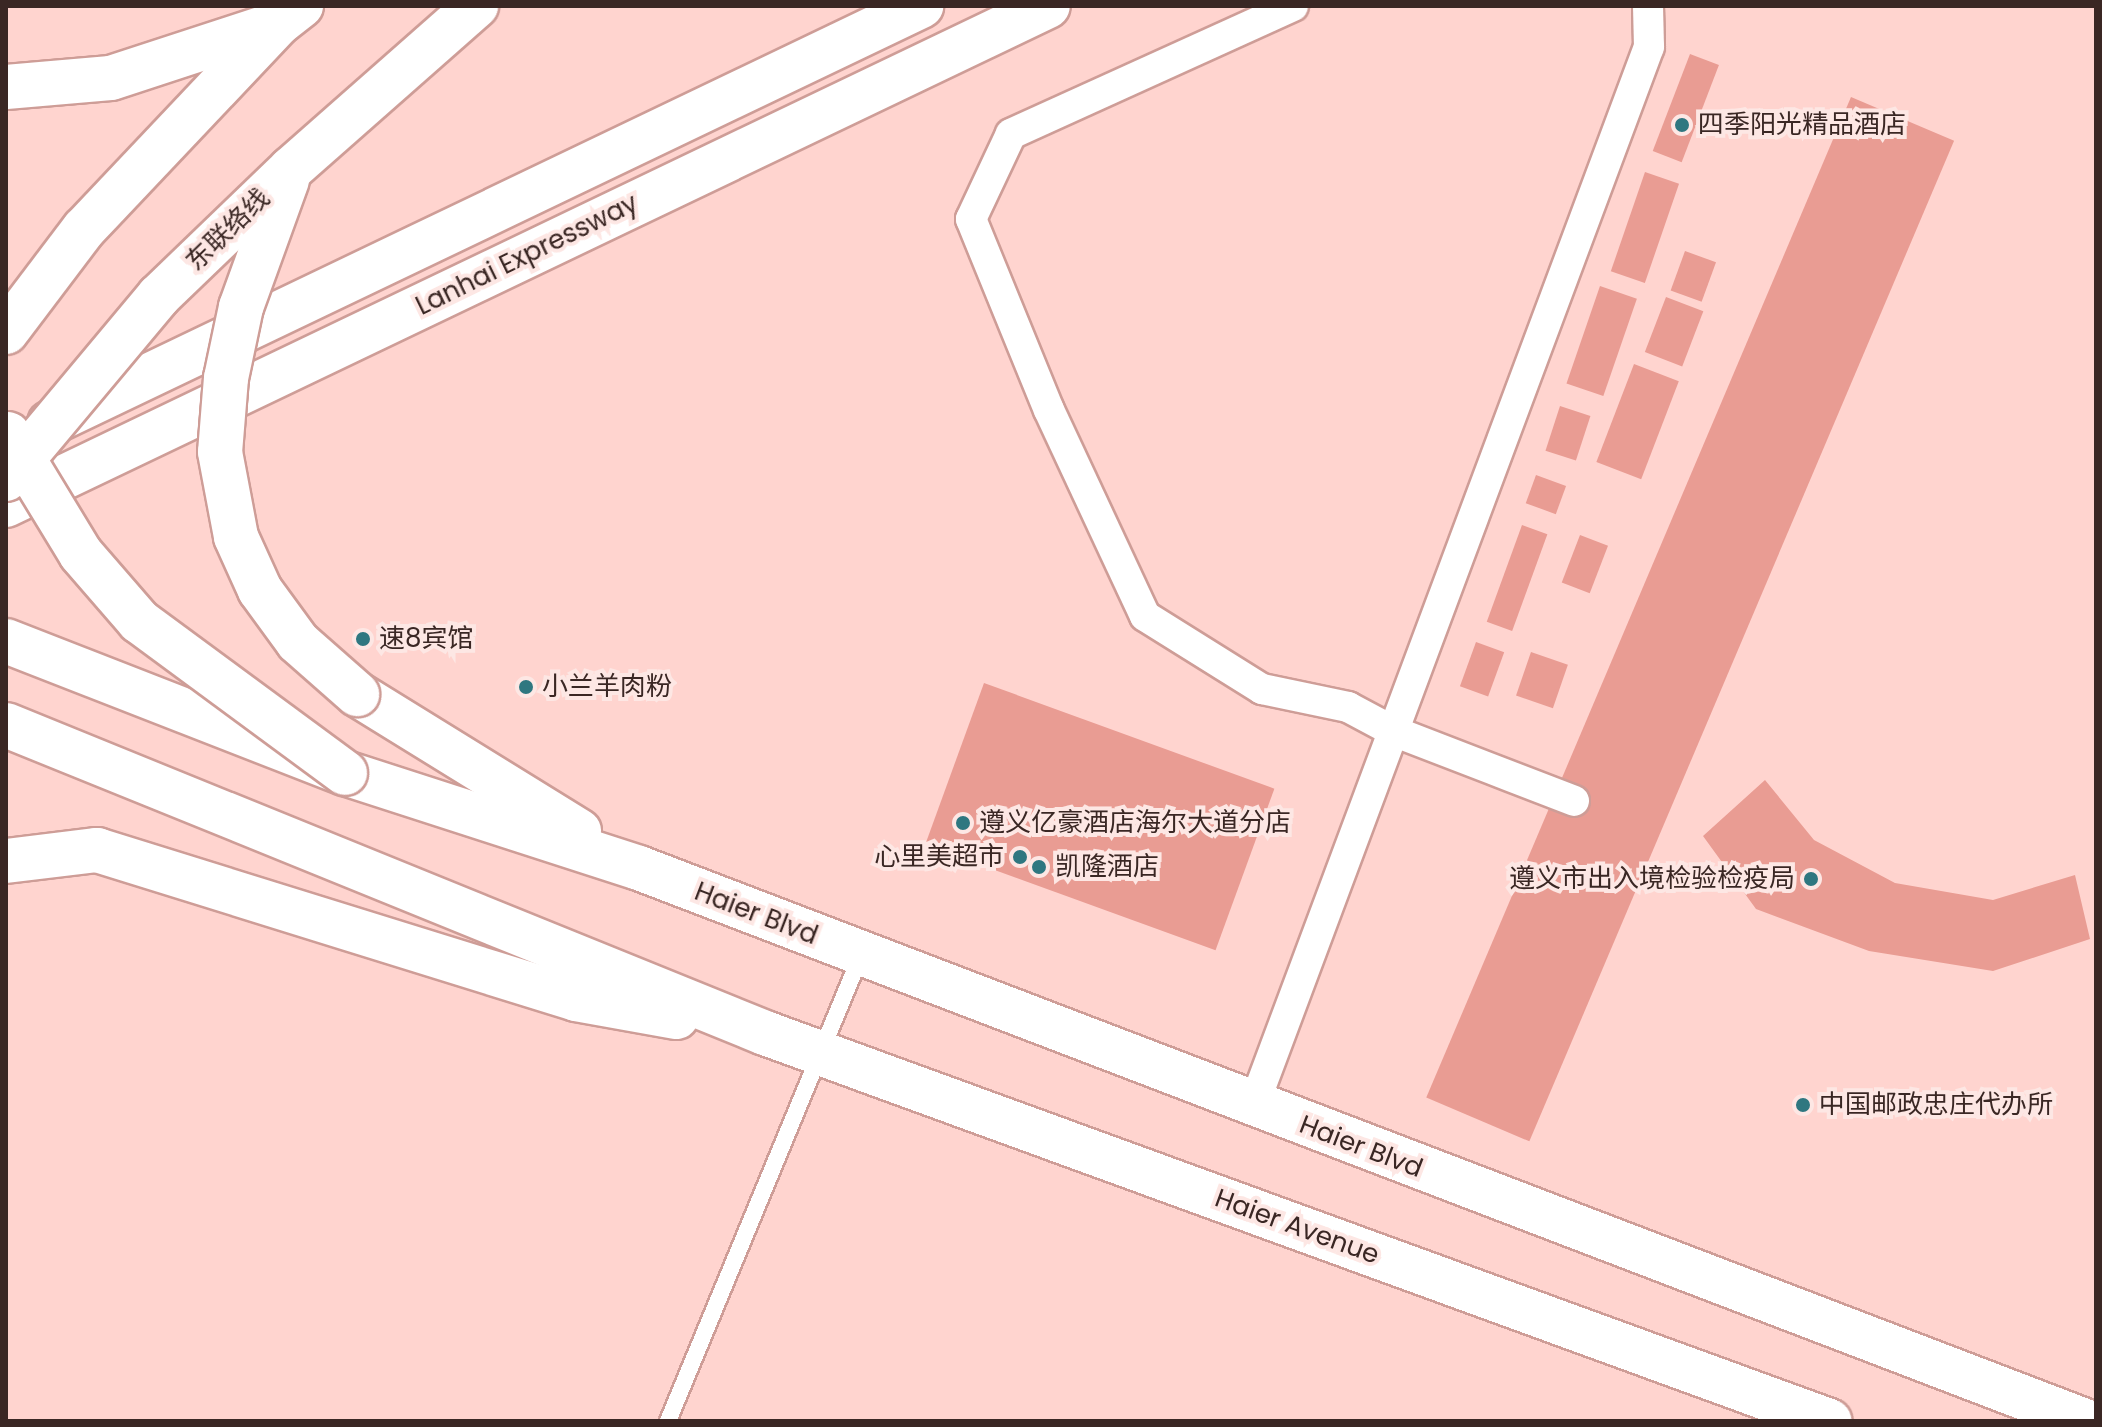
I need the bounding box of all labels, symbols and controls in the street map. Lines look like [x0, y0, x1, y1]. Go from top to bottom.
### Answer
place label: 四季阳光精品酒店 [1698, 109, 1906, 141]
marker: 四季阳光精品酒店 [1673, 116, 1691, 134]
street label: 东联络线 [180, 183, 276, 277]
street label: Lanhai Expressway [411, 188, 643, 322]
place label: 速8宾馆 [379, 623, 473, 655]
marker: 速8宾馆 [354, 630, 372, 648]
place label: 小兰羊肉粉 [542, 671, 672, 703]
marker: 小兰羊肉粉 [517, 678, 535, 696]
place label: 遵义亿豪酒店海尔大道分店 [979, 807, 1291, 839]
marker: 遵义亿豪酒店海尔大道分店 [954, 814, 972, 832]
place label: 心里美超市 [874, 841, 1004, 873]
marker: 心里美超市 [1011, 848, 1029, 866]
place label: 凯隆酒店 [1055, 851, 1159, 883]
marker: 凯隆酒店 [1030, 858, 1048, 876]
place label: 遵义市出入境检验检疫局 [1509, 863, 1795, 895]
marker: 遵义市出入境检验检疫局 [1802, 870, 1820, 888]
street label: Haier Blvd [690, 876, 822, 952]
place label: 中国邮政忠庄代办所 [1819, 1089, 2053, 1121]
marker: 中国邮政忠庄代办所 [1794, 1096, 1812, 1114]
street label: Haier Blvd [1295, 1109, 1427, 1185]
street label: Haier Avenue [1211, 1183, 1383, 1271]

